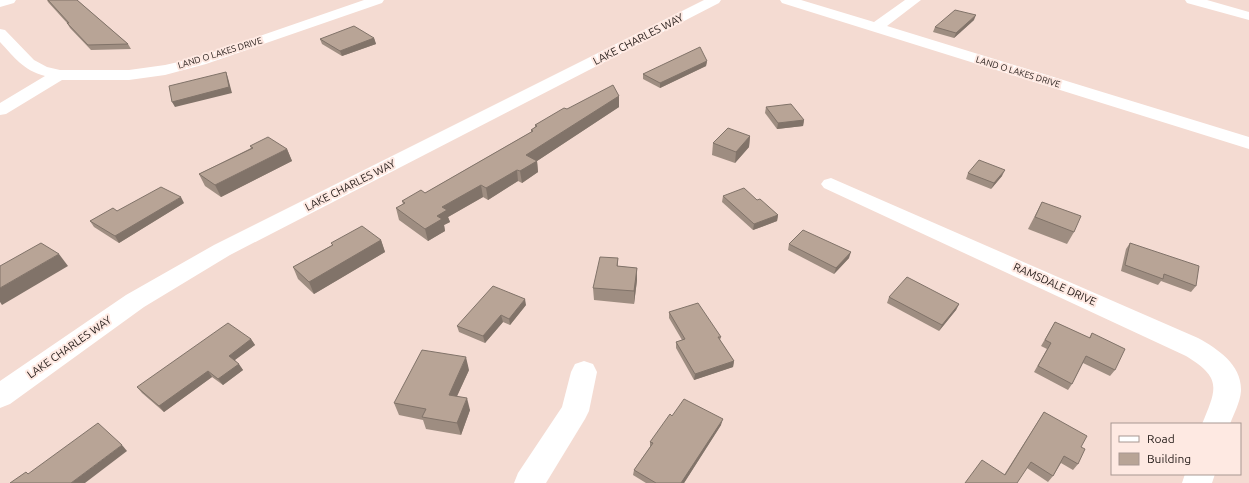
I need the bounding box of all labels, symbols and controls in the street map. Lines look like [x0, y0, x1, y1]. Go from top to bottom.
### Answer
street label: LAKE CHARLES WAY [591, 11, 686, 67]
street label: LAND O LAKES DRIVE [177, 35, 263, 71]
street label: LAND O LAKES DRIVE [975, 54, 1061, 90]
street label: LAKE CHARLES WAY [303, 157, 398, 213]
street label: RAMSDALE DRIVE [1012, 260, 1098, 308]
street label: LAKE CHARLES WAY [25, 313, 114, 381]
legend [1111, 423, 1241, 475]
text: Road [1147, 432, 1175, 445]
text: Building [1147, 452, 1191, 465]

